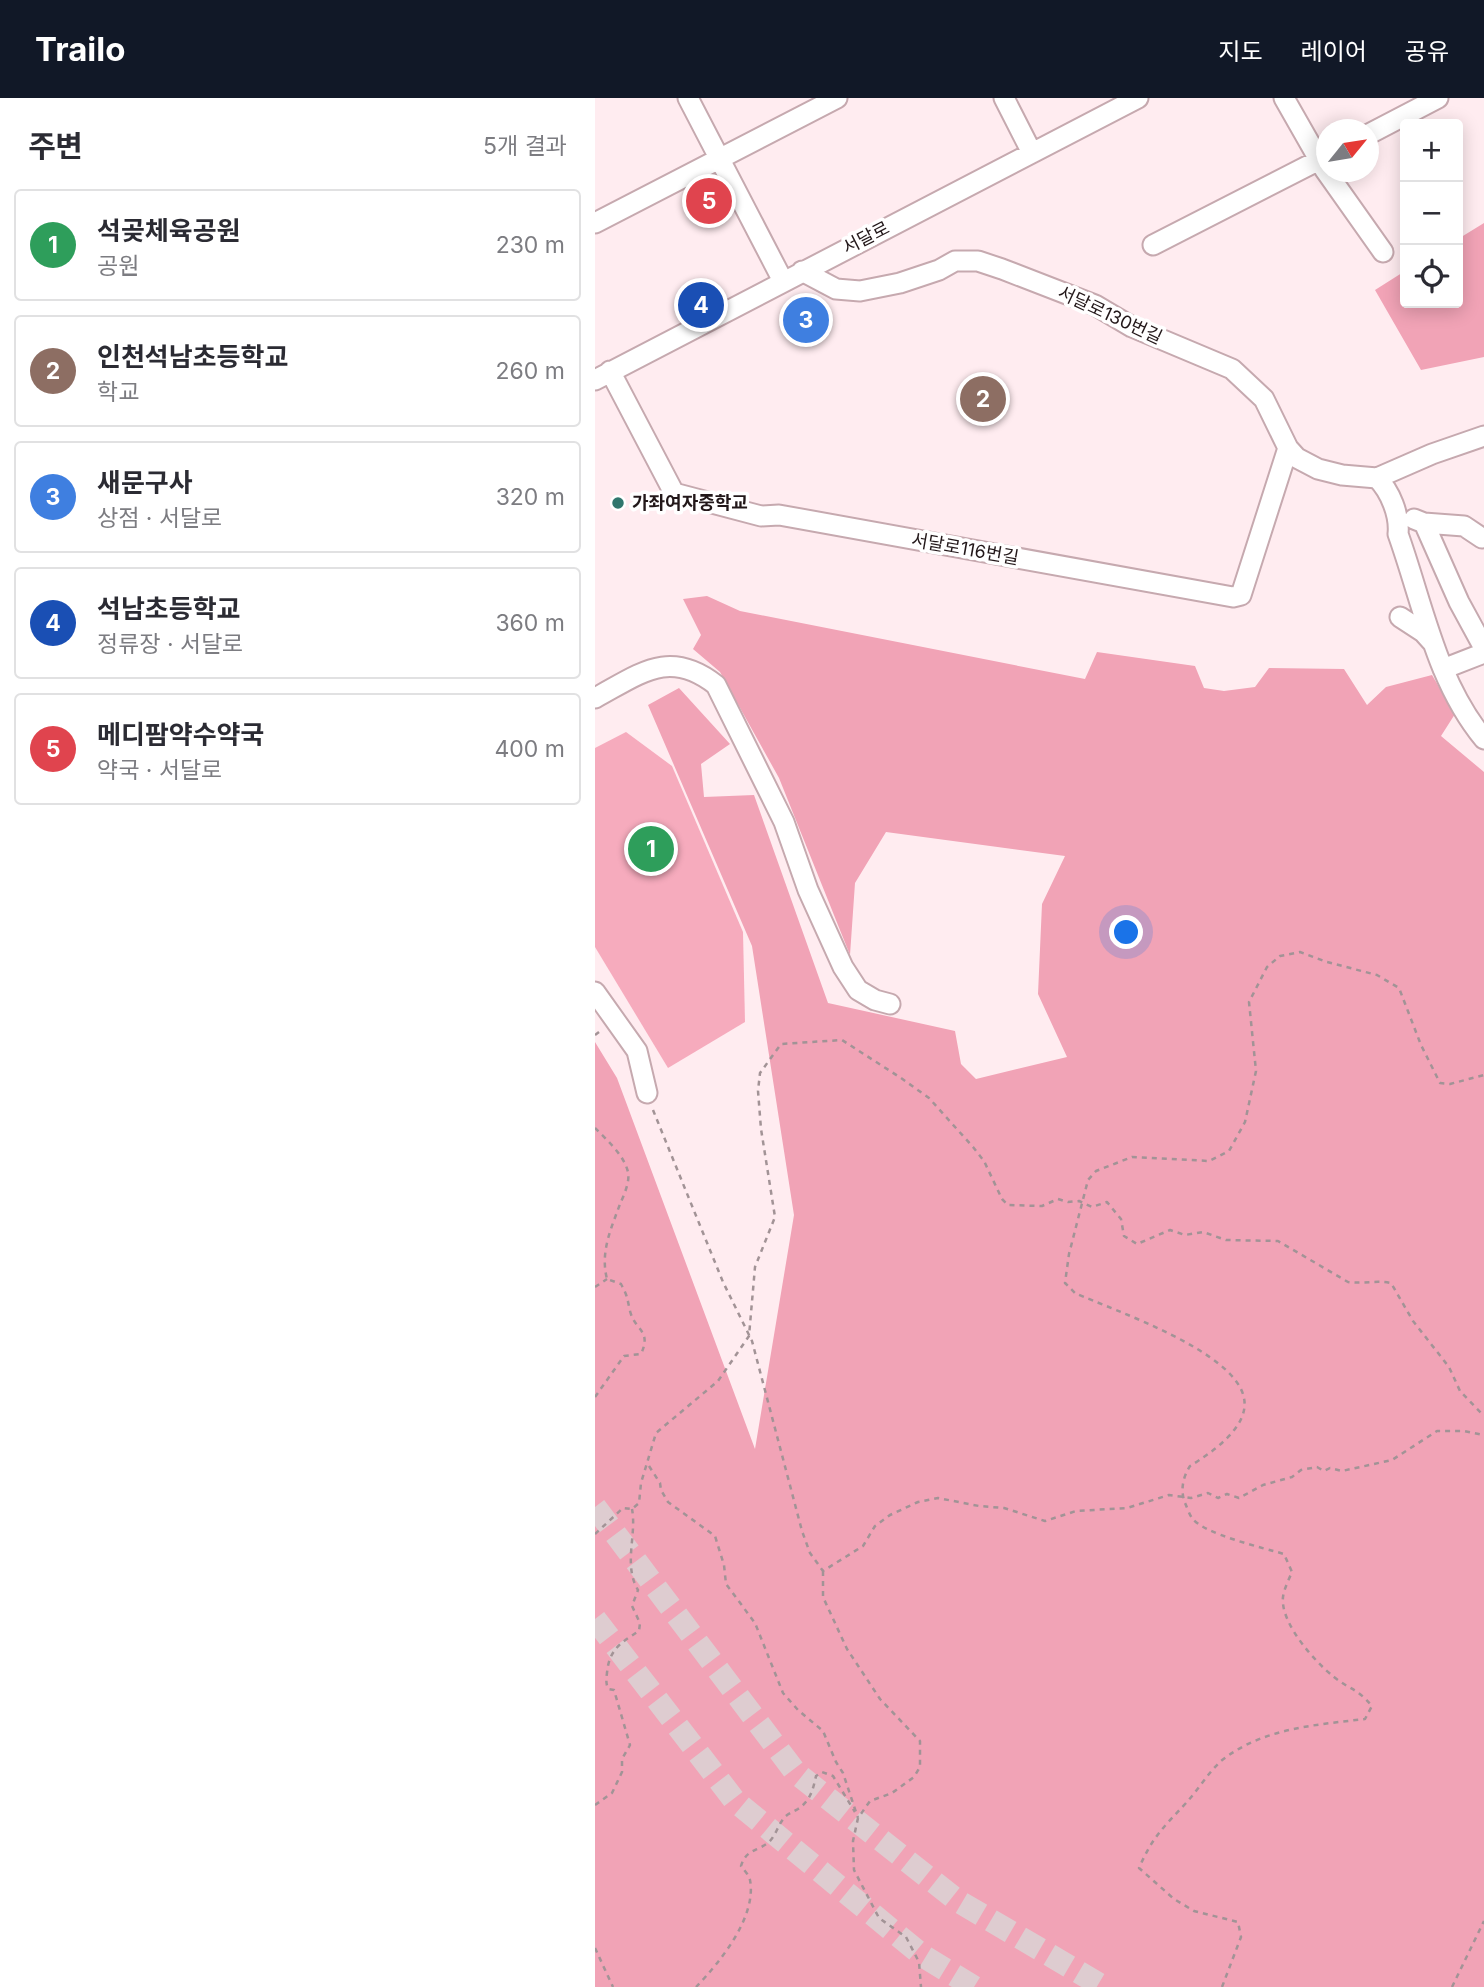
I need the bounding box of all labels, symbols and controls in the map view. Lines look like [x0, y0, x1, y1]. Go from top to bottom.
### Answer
text: Trailo [35, 29, 125, 69]
text: 지도 [1218, 37, 1263, 66]
text: 레이어 [1301, 37, 1367, 66]
text: 공유 [1405, 37, 1449, 66]
north arrow [1316, 119, 1379, 182]
map controls [1400, 119, 1463, 308]
button: + [1400, 119, 1463, 182]
text: 주변 [28, 128, 83, 164]
text: 5개 결과 [483, 132, 567, 160]
pin: 5 [686, 175, 732, 227]
button: − [1400, 182, 1463, 245]
text: 석곶체육공원 [97, 215, 241, 246]
street label: 서달로 [839, 217, 893, 258]
text: 1 [48, 231, 58, 259]
text: 230 m [496, 231, 565, 259]
button: locate [1400, 245, 1463, 308]
text: 공원 [97, 252, 139, 280]
pin: 4 [678, 279, 724, 331]
street label: 서달로130번길 [1055, 281, 1166, 348]
pin: 3 [783, 294, 829, 346]
text: 인천석남초등학교 [97, 341, 288, 372]
text: 2 [46, 357, 60, 385]
text: 260 m [496, 357, 565, 385]
pin: 2 [960, 373, 1006, 425]
text: 학교 [97, 378, 139, 406]
text: 새문구사 [97, 467, 193, 498]
text: 3 [46, 483, 60, 511]
text: 320 m [496, 483, 565, 511]
place label: 가좌여자중학교 [632, 492, 748, 513]
marker: 가좌여자중학교 [610, 495, 626, 511]
text: 상점 · 서달로 [97, 504, 222, 532]
street label: 서달로116번길 [910, 529, 1020, 568]
text: 석남초등학교 [97, 593, 241, 624]
text: 4 [45, 609, 61, 637]
text: 360 m [495, 609, 565, 637]
text: 정류장 · 서달로 [97, 630, 244, 658]
text: 메디팜약수약국 [97, 719, 264, 750]
text: 5 [46, 735, 60, 763]
text: 400 m [495, 735, 565, 763]
text: 약국 · 서달로 [97, 756, 222, 784]
pin: 1 [628, 823, 674, 875]
your location [1109, 915, 1143, 949]

